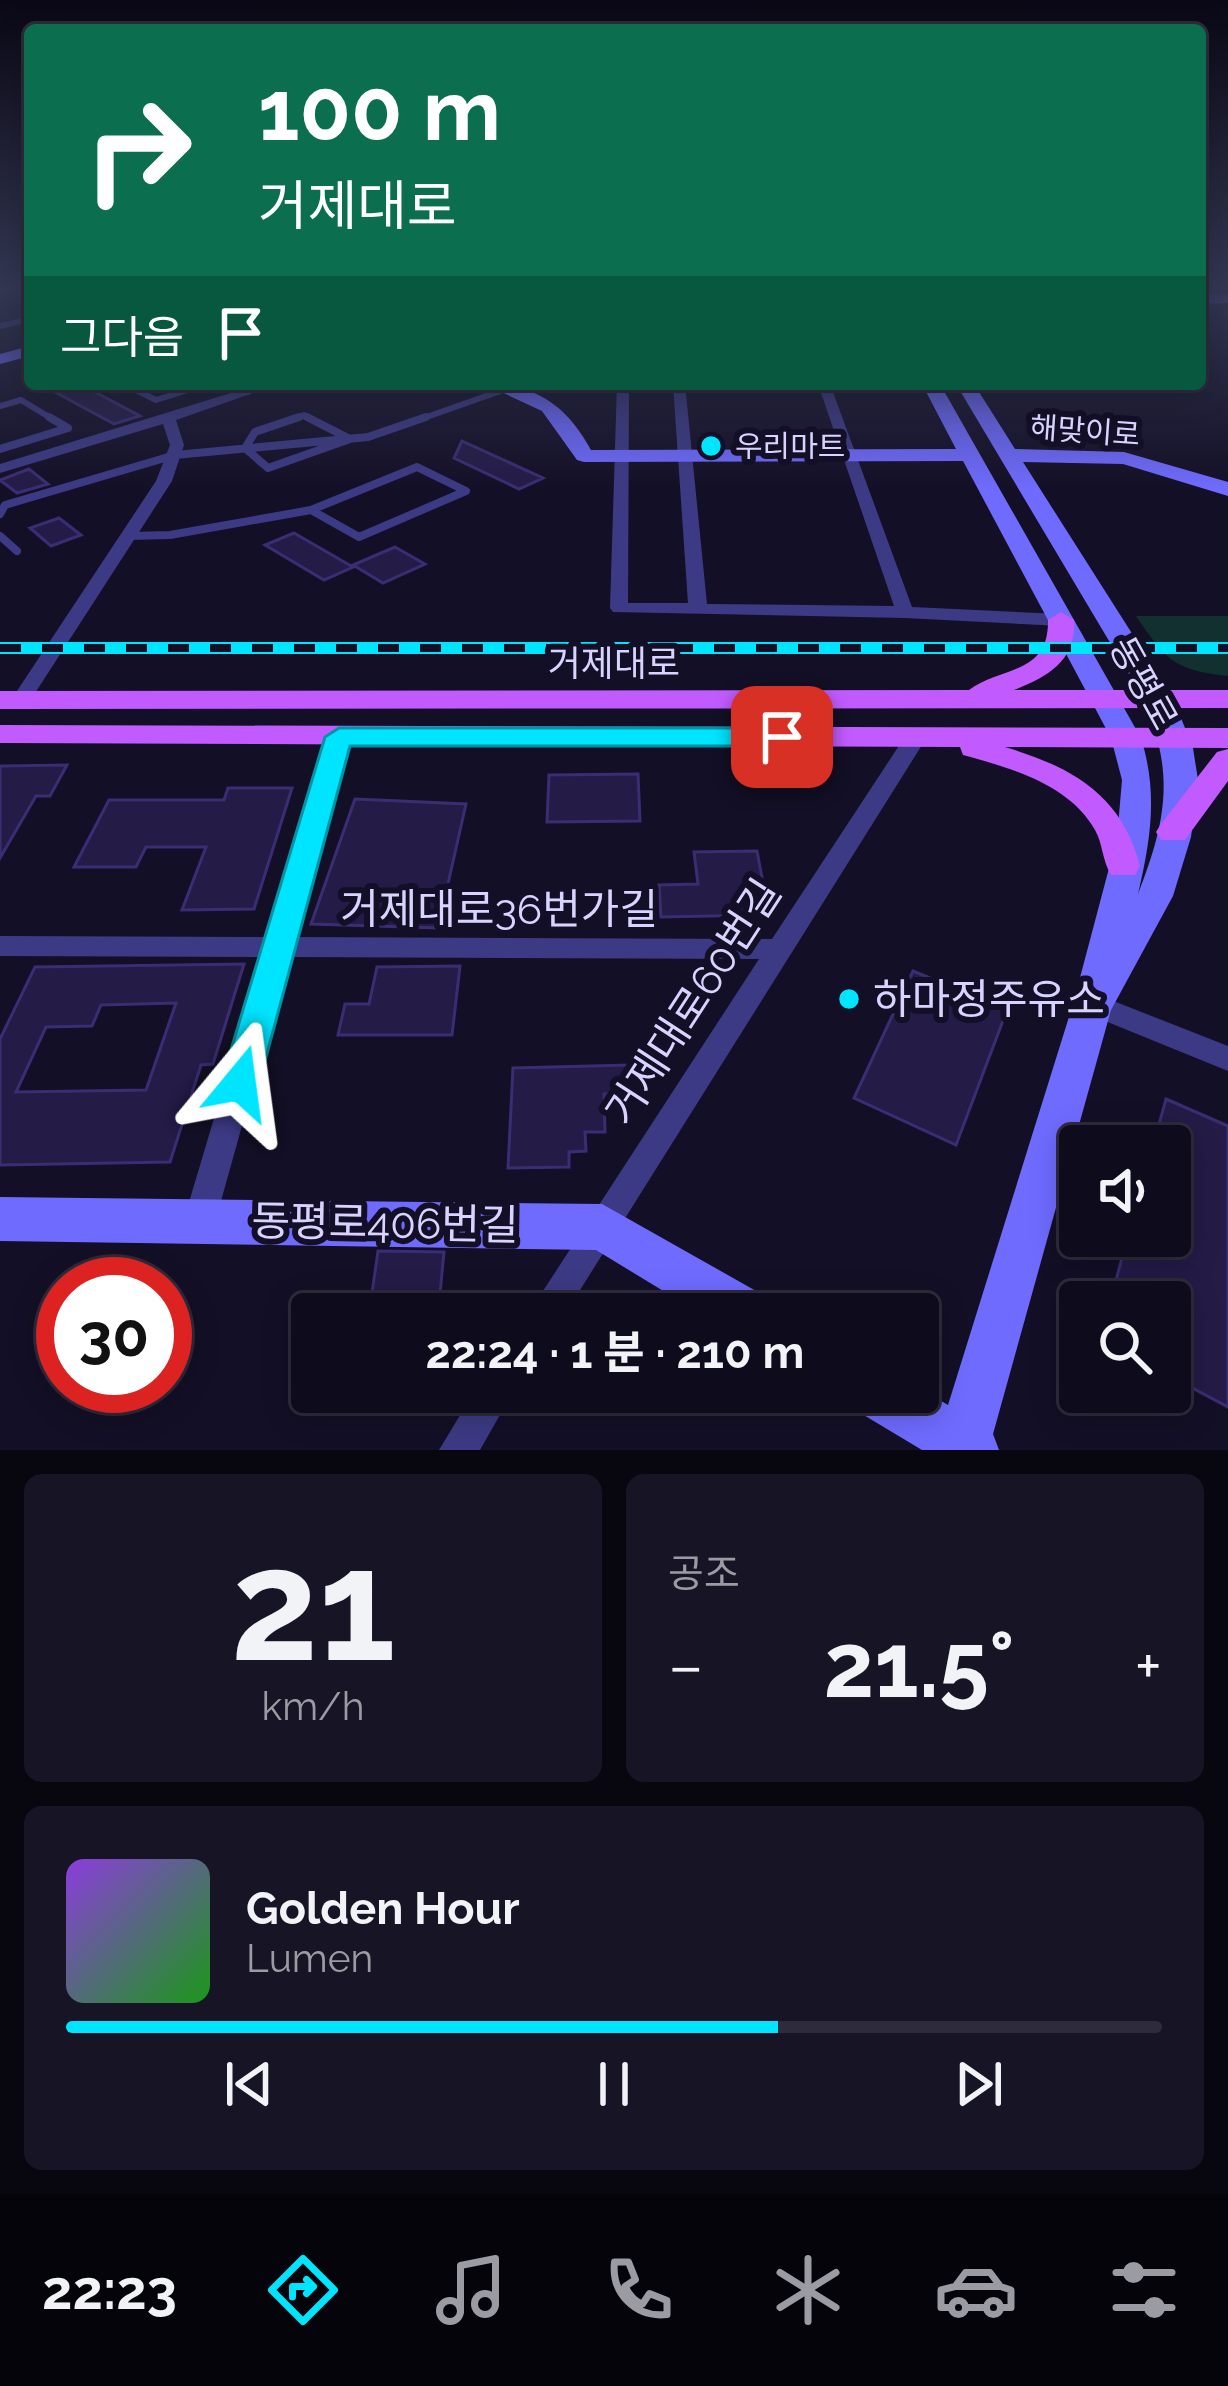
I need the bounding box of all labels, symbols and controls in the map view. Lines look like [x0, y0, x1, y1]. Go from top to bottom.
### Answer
text: 100 m [258, 61, 501, 160]
icon: right [60, 72, 216, 228]
text: 거제대로 [258, 174, 457, 238]
icon: arrive [208, 300, 274, 366]
text: 그다음 [60, 311, 184, 364]
street label: 해맞이로 [1029, 410, 1141, 452]
place label: 우리마트 [735, 429, 845, 464]
marker: 우리마트 [698, 433, 724, 459]
street label: 동평로 [1102, 629, 1186, 737]
street label: 거제대로 [548, 642, 680, 684]
pin [731, 686, 833, 788]
icon: arrive [749, 704, 815, 770]
street label: 거제대로60번길 [595, 870, 791, 1134]
street label: 거제대로36번가길 [340, 885, 658, 934]
place label: 하마정주유소 [873, 975, 1105, 1024]
marker: 하마정주유소 [836, 986, 862, 1012]
position arrow [177, 1020, 303, 1146]
map controls [1059, 1125, 1191, 1413]
button: sound [1059, 1125, 1191, 1257]
street label: 동평로406번길 [251, 1196, 519, 1250]
speed limit sign: 30 [36, 1257, 192, 1413]
button: search [1059, 1281, 1191, 1413]
text: 22:24 · 1 분 · 210 m [426, 1326, 804, 1379]
text: 21 [230, 1513, 396, 1697]
text: 공조 [668, 1550, 740, 1596]
text: 21.5° [824, 1612, 1015, 1718]
text: − [668, 1627, 704, 1704]
text: + [1135, 1627, 1162, 1704]
text: km/h [262, 1683, 364, 1729]
text: Golden Hour [246, 1882, 520, 1935]
text: Lumen [246, 1935, 373, 1981]
icon: previous [216, 2051, 282, 2117]
icon: pause [581, 2051, 647, 2117]
icon: next [946, 2051, 1012, 2117]
icon: directions [261, 2248, 345, 2332]
icon: music [429, 2248, 513, 2332]
icon: phone [597, 2248, 681, 2332]
icon: climate [766, 2248, 850, 2332]
icon: car [934, 2248, 1018, 2332]
icon: filters [1102, 2248, 1186, 2332]
text: 22:23 [42, 2258, 177, 2322]

